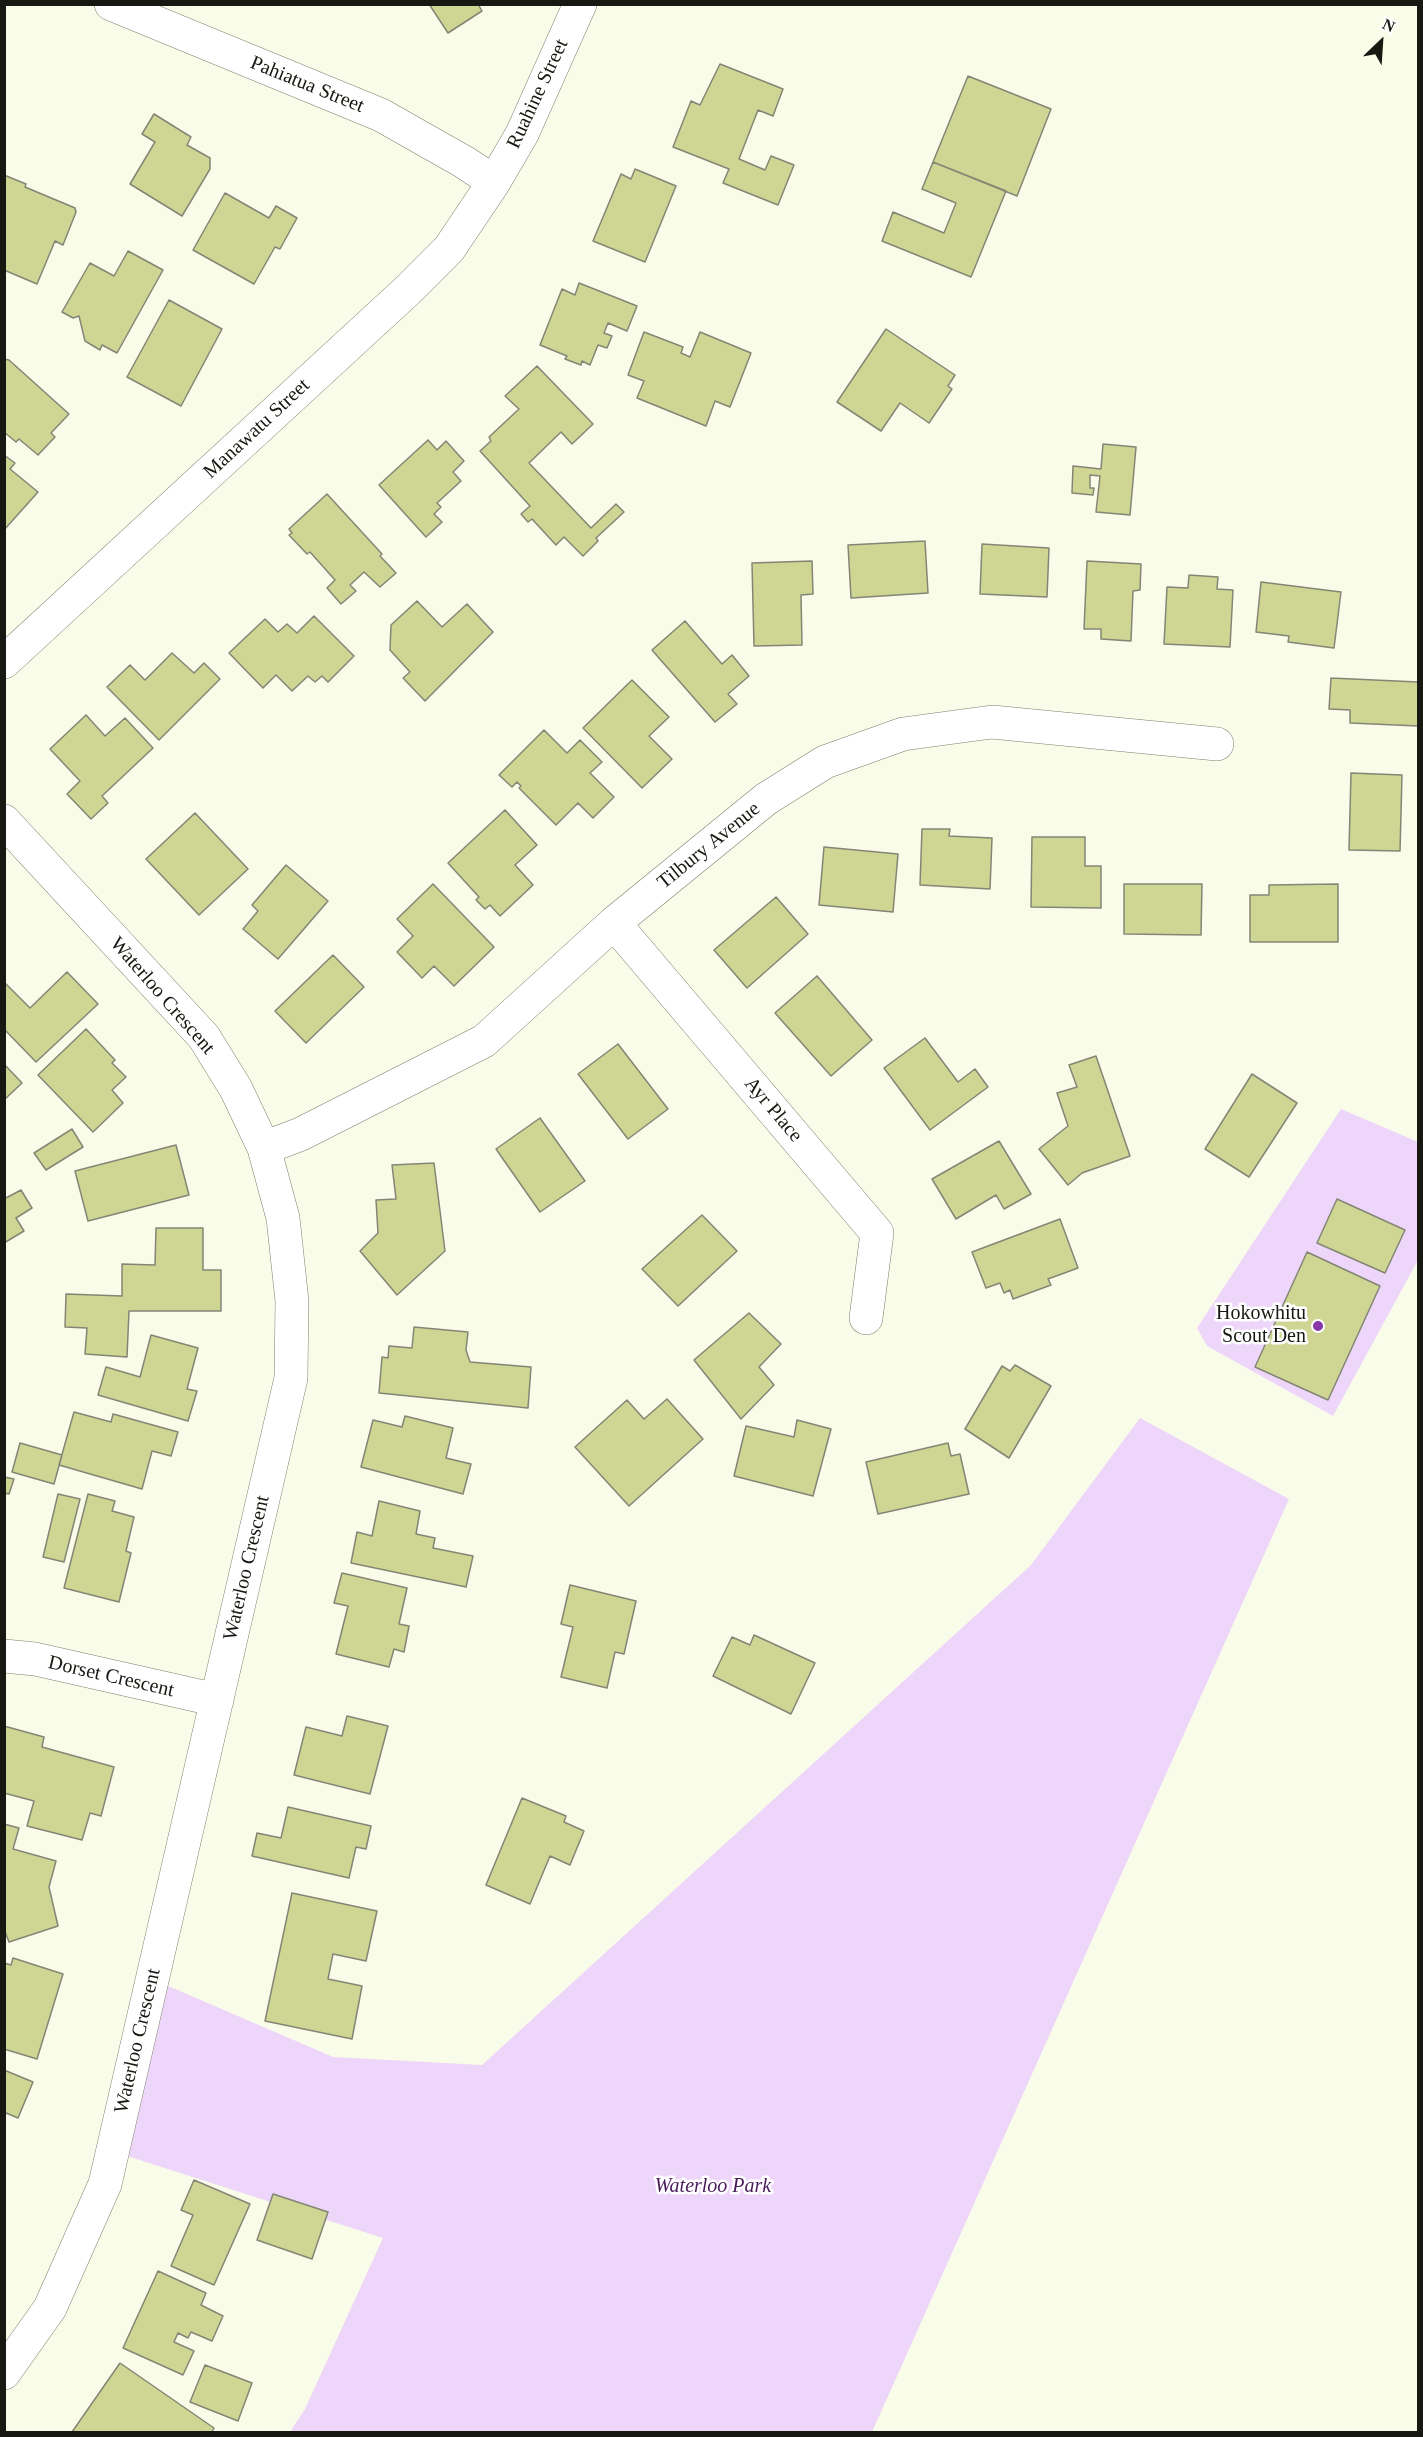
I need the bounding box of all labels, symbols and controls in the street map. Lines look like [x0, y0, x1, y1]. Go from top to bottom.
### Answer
north arrow [1351, 12, 1411, 72]
text: N [1380, 15, 1398, 35]
street label: Ruahine Street [502, 35, 574, 153]
street label: Pahiatua Street [247, 51, 367, 119]
street label: Manawatu Street [199, 374, 315, 484]
street label: Tilbury Avenue [653, 797, 765, 895]
street label: Waterloo Crescent [104, 932, 220, 1060]
street label: Ayr Place [739, 1073, 807, 1147]
place label: Hokowhitu Scout Den [1216, 1302, 1306, 1349]
marker: Hokowhitu Scout Den [1311, 1319, 1325, 1333]
street label: Waterloo Crescent [219, 1493, 275, 1643]
street label: Dorset Crescent [46, 1651, 176, 1703]
street label: Waterloo Crescent [110, 1966, 166, 2116]
park label: Waterloo Park [655, 2175, 771, 2199]

